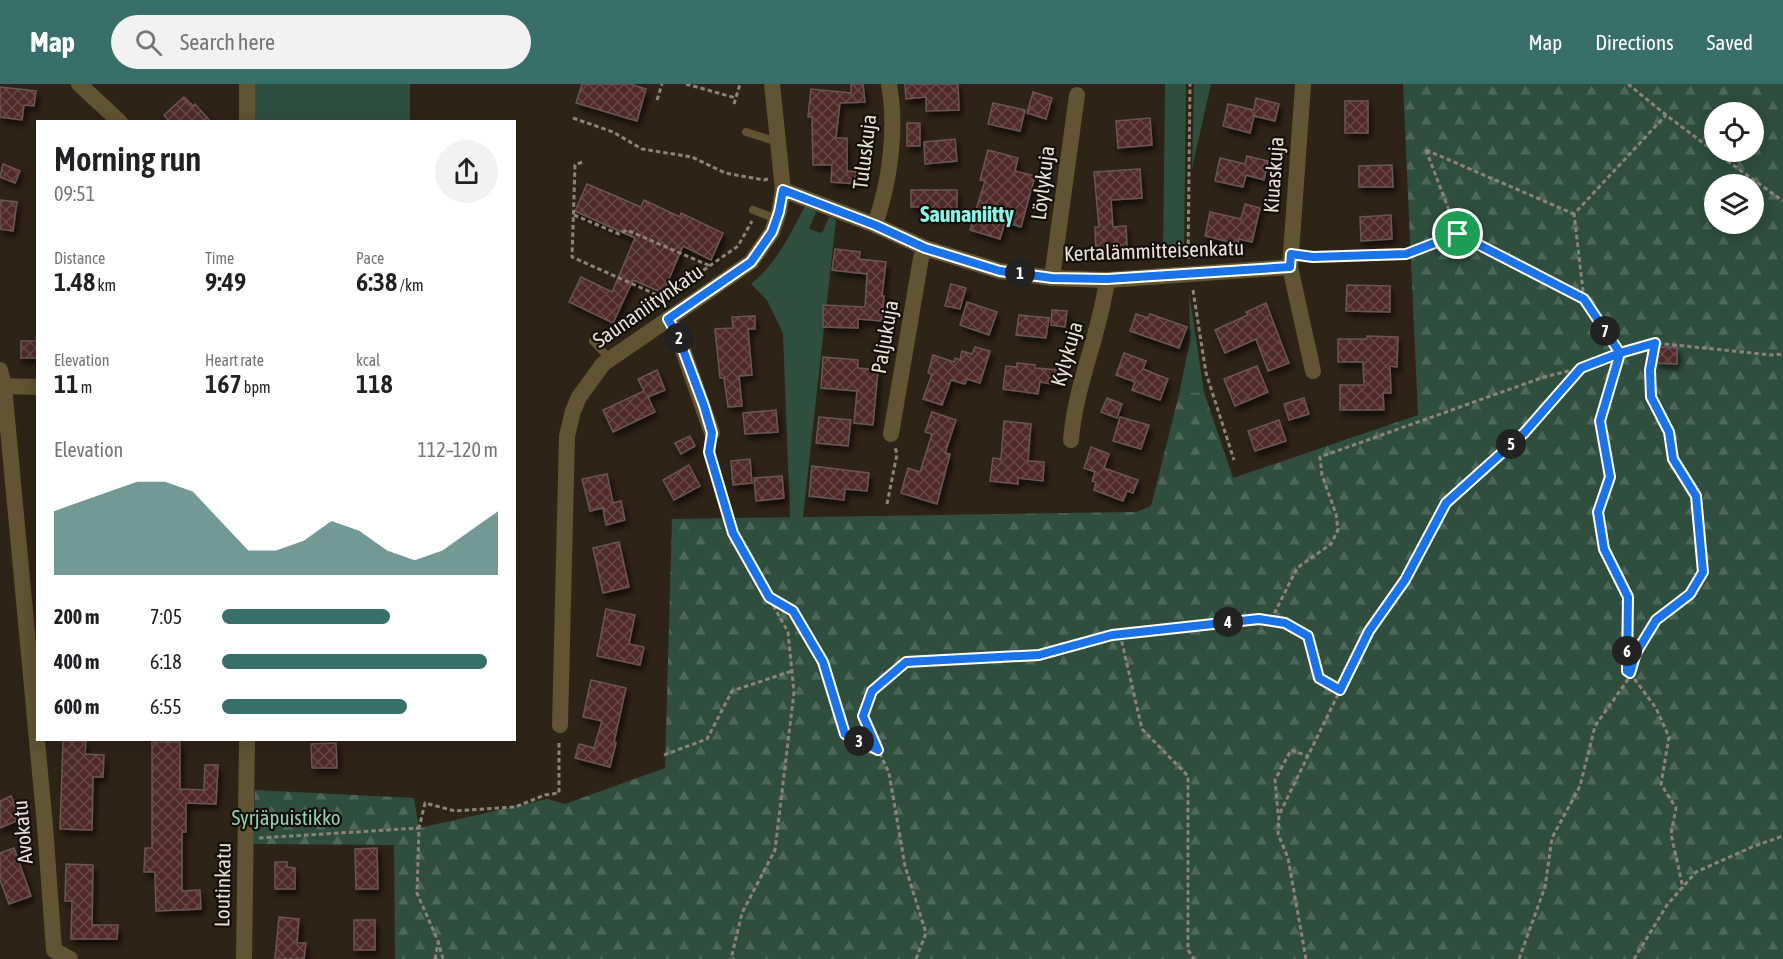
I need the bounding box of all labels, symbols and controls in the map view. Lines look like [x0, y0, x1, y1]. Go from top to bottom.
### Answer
search box [111, 15, 531, 69]
text: Map [30, 26, 75, 58]
icon: search [132, 26, 165, 59]
text: Search here [180, 29, 275, 55]
text: Map [1528, 30, 1562, 54]
text: Directions [1595, 30, 1674, 54]
text: Saved [1707, 30, 1753, 54]
map controls [1704, 102, 1764, 234]
button: locate [1704, 102, 1764, 162]
street label: Tuluskuja [848, 113, 881, 191]
street label: Kiuaskuja [1258, 136, 1288, 214]
text: Morning run [54, 140, 201, 178]
button: share [435, 140, 498, 203]
street label: Löylykuja [1026, 144, 1058, 221]
button: layers [1704, 174, 1764, 234]
text: 09:51 [54, 182, 95, 205]
district label: Saunaniitty [920, 201, 1014, 227]
pin [1432, 208, 1483, 259]
icon: arrive [1441, 217, 1474, 250]
street label: Kertalämmitteisenkatu [1064, 235, 1244, 265]
text: Distance [54, 249, 105, 267]
text: Time [205, 249, 234, 267]
text: Pace [356, 249, 384, 267]
street label: Saunaniitynkatu [588, 258, 707, 352]
pin: 1 [1005, 258, 1035, 288]
text: 1 [1016, 264, 1024, 282]
text: 1.48 [54, 267, 95, 297]
text: 9:49 [205, 267, 246, 297]
text: 6:38 [356, 267, 397, 297]
text: km [95, 276, 116, 294]
text: /km [397, 276, 423, 294]
street label: Paljukuja [866, 298, 902, 375]
pin: 7 [1590, 316, 1620, 346]
street label: Kylykuja [1045, 319, 1087, 389]
text: 7 [1601, 322, 1609, 340]
pin: 2 [664, 323, 694, 353]
text: 2 [675, 329, 683, 347]
text: Elevation [54, 351, 109, 369]
text: Heart rate [205, 351, 264, 369]
text: kcal [356, 351, 380, 369]
text: 11 [54, 369, 78, 399]
text: 167 [205, 369, 242, 399]
text: 118 [356, 369, 393, 399]
text: m [78, 378, 92, 396]
text: bpm [242, 378, 271, 396]
pin: 5 [1496, 429, 1526, 459]
text: 5 [1507, 435, 1515, 453]
text: Elevation [54, 438, 123, 461]
text: 112–120 m [417, 438, 498, 461]
text: 200 m [54, 605, 99, 628]
text: 7:05 [150, 605, 182, 628]
pin: 4 [1213, 607, 1243, 637]
text: 4 [1224, 613, 1232, 631]
pin: 6 [1612, 636, 1642, 666]
text: 6 [1623, 642, 1631, 660]
text: 400 m [54, 650, 99, 673]
text: 6:18 [150, 650, 182, 673]
text: 600 m [54, 695, 99, 718]
text: 6:55 [150, 695, 182, 718]
pin: 3 [844, 726, 874, 756]
text: 3 [855, 732, 863, 750]
street label: Avokatu [7, 799, 37, 865]
park label: Syrjäpuistikko [231, 805, 341, 829]
street label: Loutinkatu [209, 843, 235, 927]

